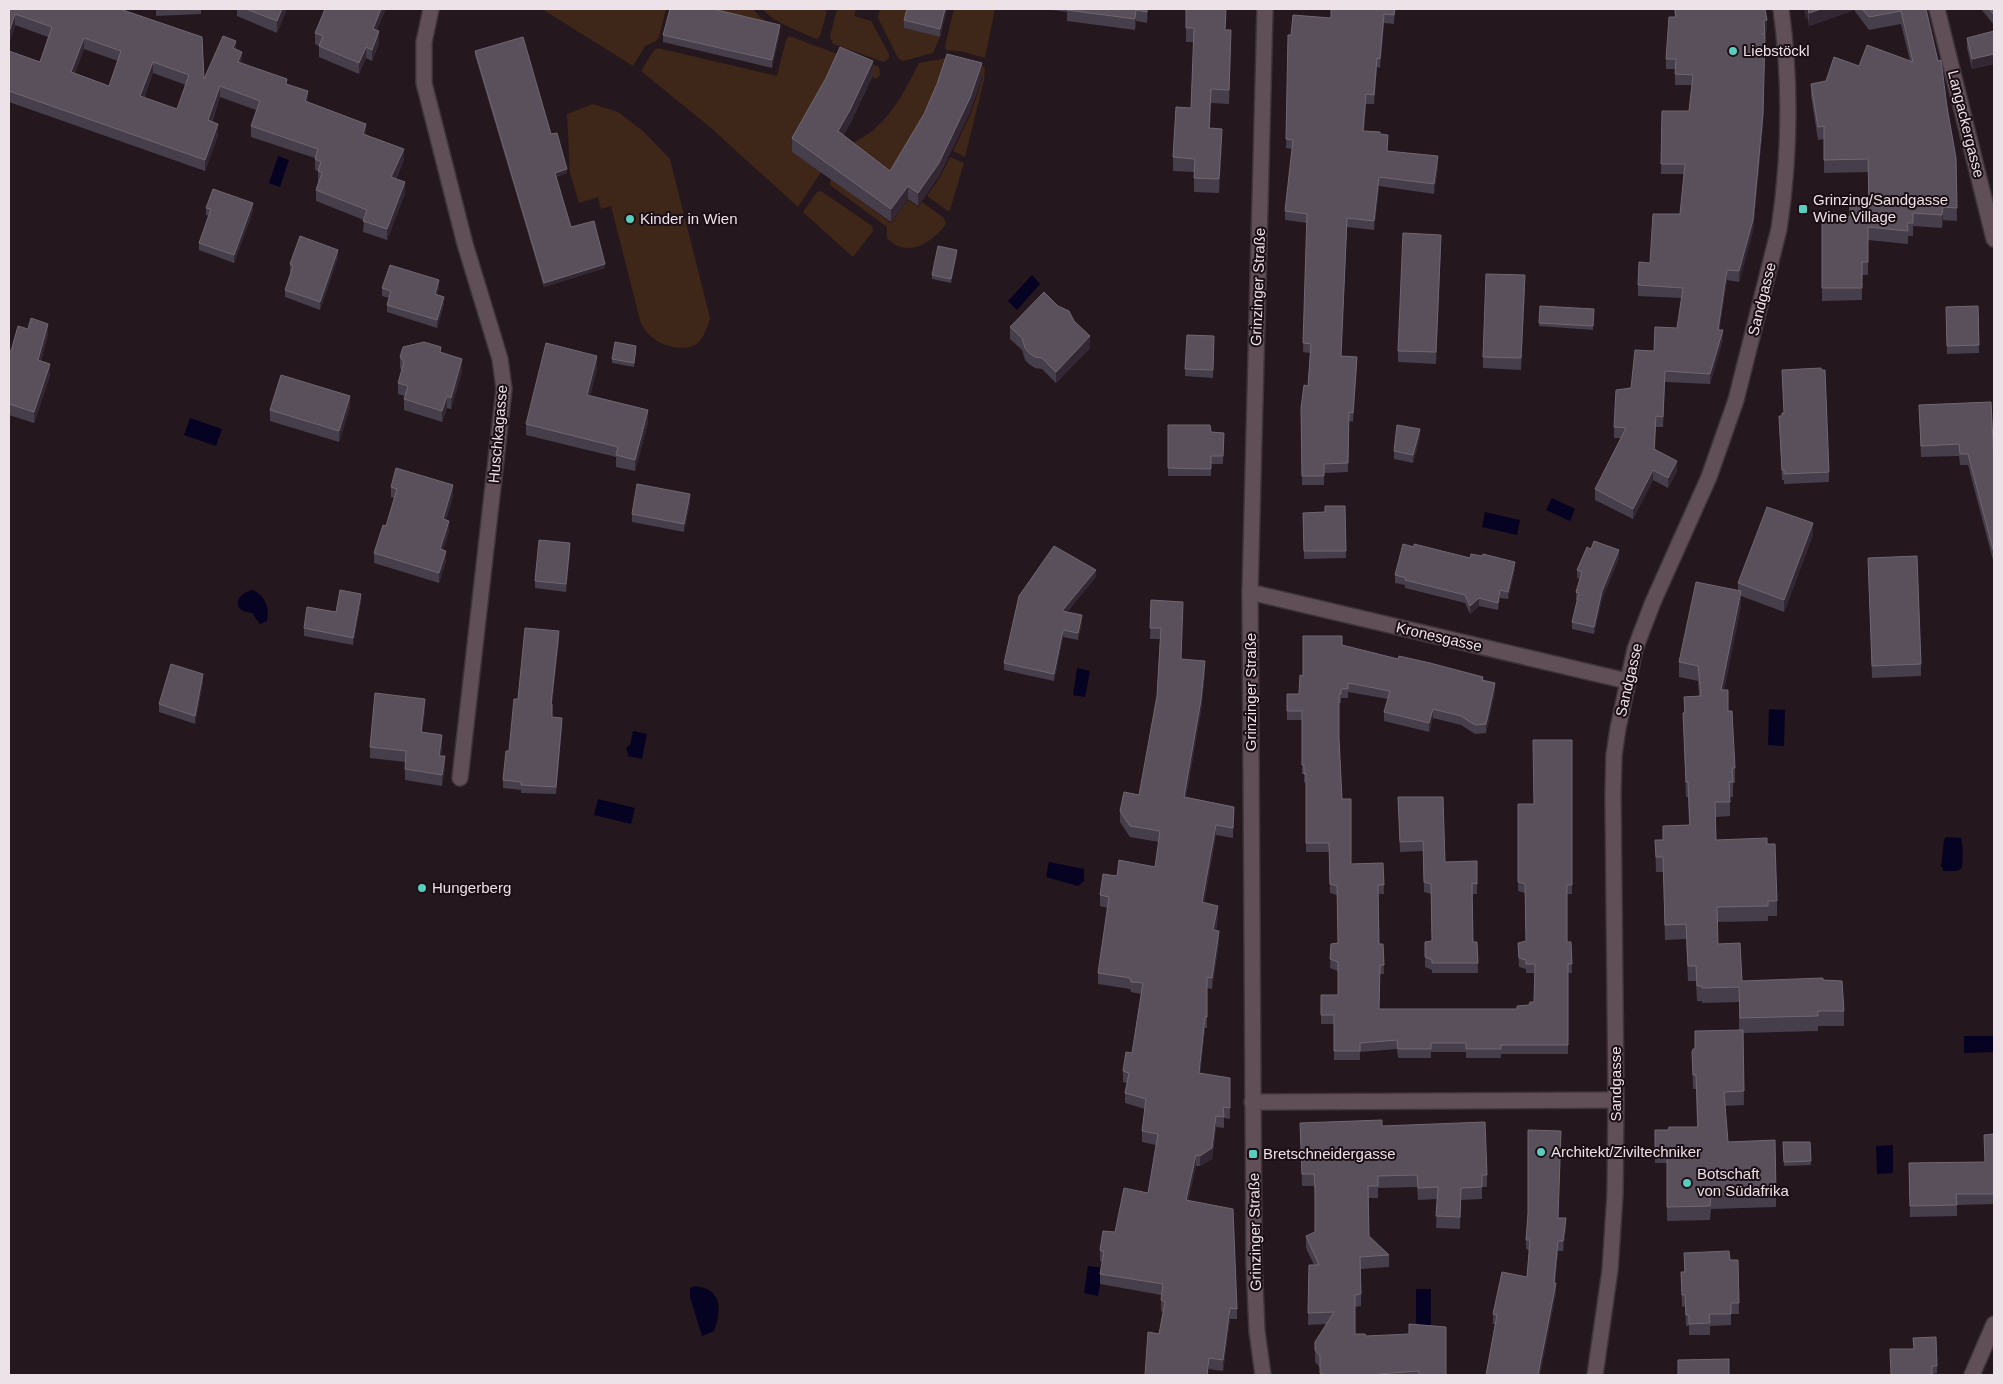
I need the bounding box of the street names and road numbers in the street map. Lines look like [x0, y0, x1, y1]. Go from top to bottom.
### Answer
street label: Langackergasse [1945, 68, 1988, 179]
street label: Grinzinger Straße [1247, 228, 1268, 346]
street label: Sandgasse [1744, 260, 1779, 337]
street label: Huschkagasse [485, 384, 510, 484]
street label: Kronesgasse [1395, 618, 1484, 655]
street label: Grinzinger Straße [1242, 633, 1259, 751]
street label: Sandgasse [1612, 641, 1645, 718]
street label: Sandgasse [1607, 1046, 1624, 1122]
street label: Grinzinger Straße [1245, 1173, 1264, 1291]

